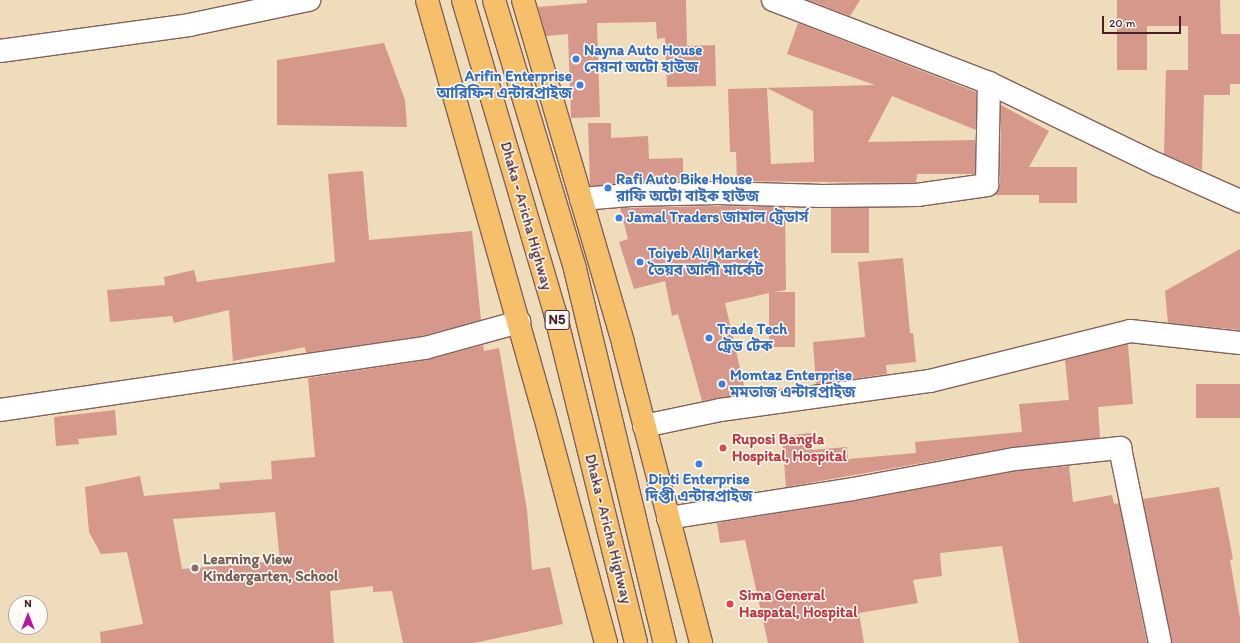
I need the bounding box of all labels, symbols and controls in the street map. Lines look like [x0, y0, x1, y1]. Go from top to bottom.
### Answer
scale bar [1104, 8, 1183, 34]
text: 20 m [1109, 16, 1136, 30]
place label: Nayna Auto House নেয়না অটো হাউজ [584, 41, 702, 76]
marker: Nayna Auto House নেয়না অটো হাউজ [571, 54, 581, 64]
place label: Arifin Enterprise আরিফিন এন্টারপ্রাইজ [436, 67, 572, 102]
marker: Arifin Enterprise আরিফিন এন্টারপ্রাইজ [575, 80, 585, 90]
street label: Dhaka - Aricha Highway [496, 140, 556, 292]
place label: Rafi Auto Bike House রাফি অটো বাইক হাউজ [616, 170, 759, 205]
marker: Rafi Auto Bike House রাফি অটো বাইক হাউজ [603, 183, 613, 193]
place label: Jamal Traders জামাল ট্রেডার্স [627, 209, 807, 227]
marker: Jamal Traders জামাল ট্রেডার্স [614, 213, 624, 223]
place label: Toiyeb Ali Market তৈয়ব আলী মার্কেট [648, 244, 763, 279]
marker: Toiyeb Ali Market তৈয়ব আলী মার্কেট [635, 257, 645, 267]
road number: N5 [544, 308, 570, 332]
place label: Trade Tech ট্রেড টেক [717, 320, 785, 355]
marker: Trade Tech ট্রেড টেক [704, 333, 714, 343]
place label: Momtaz Enterprise মমতাজ এন্টারপ্রাইজ [730, 366, 856, 401]
marker: Momtaz Enterprise মমতাজ এন্টারপ্রাইজ [717, 379, 727, 389]
place label: Ruposi Bangla Hospital, Hospital [732, 430, 846, 465]
marker: Ruposi Bangla Hospital, Hospital [717, 442, 729, 454]
street label: Dhaka - Aricha Highway [581, 453, 635, 605]
marker: Dipti Enterprise দিপ্তী এন্টারপ্রাইজ [694, 459, 704, 469]
place label: Dipti Enterprise দিপ্তী এন্টারপ্রাইজ [645, 470, 753, 505]
place label: Learning View Kindergarten, School [203, 550, 338, 585]
marker: Learning View Kindergarten, School [190, 563, 200, 573]
place label: Sima General Haspatal, Hospital [739, 586, 857, 621]
north arrow [8, 595, 48, 635]
text: N [24, 597, 32, 610]
marker: Sima General Haspatal, Hospital [724, 598, 736, 610]

